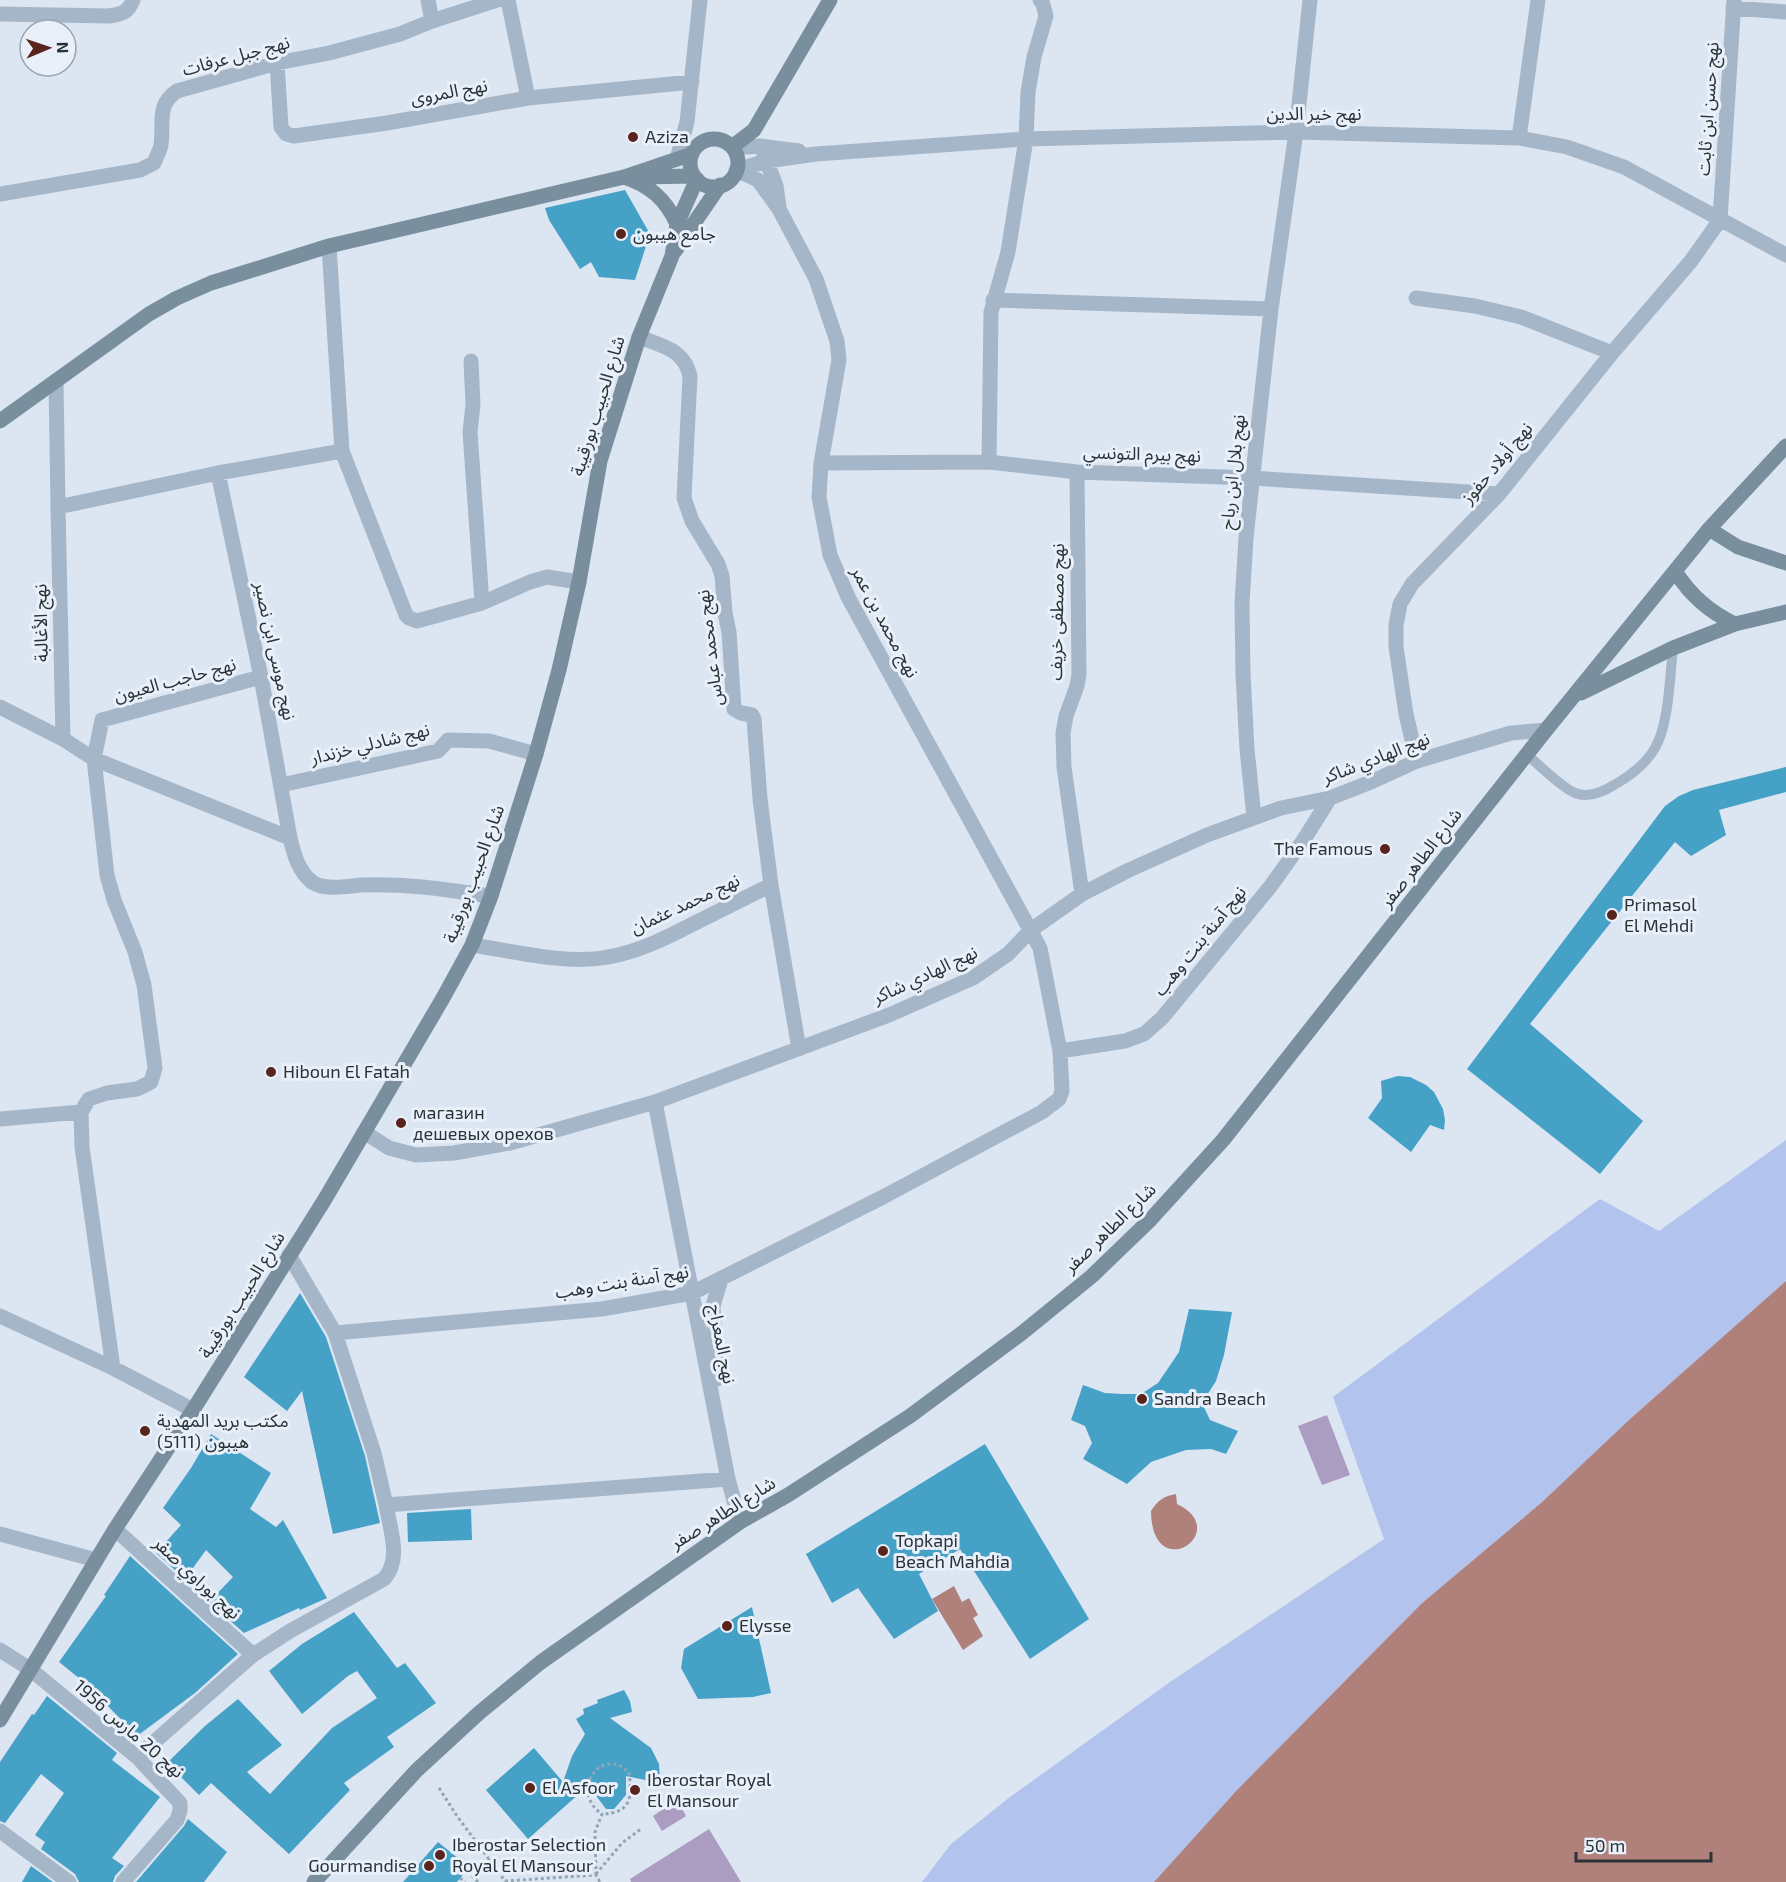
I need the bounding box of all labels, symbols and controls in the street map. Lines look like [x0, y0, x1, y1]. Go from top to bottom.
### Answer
north arrow [18, 18, 78, 78]
street label: نهج جبل عرفات [180, 30, 293, 83]
text: N [54, 41, 73, 54]
street label: نهج حسن ابن ثابت [1691, 41, 1726, 177]
street label: نهج المروى [409, 73, 490, 112]
street label: نهج خير الدين [1266, 102, 1362, 127]
place label: Aziza [645, 125, 689, 147]
marker: Aziza [626, 130, 640, 144]
place label: جامع هيبون [633, 222, 716, 248]
marker: جامع هيبون [614, 227, 628, 241]
street label: شارع الحبيب بورقيبة [565, 333, 633, 480]
street label: نهج بلال ابن رباح [1215, 413, 1252, 531]
street label: نهج أولاد حفوز [1455, 417, 1539, 510]
street label: نهج بيرم التونسي [1083, 440, 1201, 470]
street label: نهج مصطفى خريف [1044, 543, 1071, 681]
street label: نهج محمد بن عمر [844, 561, 925, 682]
street label: نهج موسى ابن نصير [247, 579, 301, 723]
street label: نهج الأغالبة [28, 584, 55, 662]
street label: نهج محمد عباس [691, 588, 730, 707]
street label: نهج حاجب العيون [111, 652, 239, 709]
street label: نهج شادلي خزندار [307, 718, 432, 772]
street label: نهج الهادي شاكر [1318, 727, 1434, 791]
street label: شارع الحبيب بورقيبة [438, 802, 512, 947]
street label: شارع الطاهر صفر [1374, 803, 1469, 915]
place label: The Famous [1274, 837, 1373, 859]
marker: The Famous [1378, 842, 1392, 856]
street label: نهج محمد عثمان [626, 868, 744, 941]
street label: نهج آمنة بنت وهب [1148, 881, 1253, 1002]
place label: Primasol El Mehdi [1624, 893, 1697, 936]
marker: Primasol El Mehdi [1605, 908, 1619, 922]
street label: نهج الهادي شاكر [868, 940, 982, 1011]
place label: Hiboun El Fatah [283, 1060, 410, 1082]
marker: Hiboun El Fatah [264, 1065, 278, 1079]
place label: магазин дешевых орехов [413, 1101, 554, 1144]
marker: магазин дешевых орехов [394, 1116, 408, 1130]
street label: شارع الطاهر صفر [1058, 1178, 1163, 1280]
street label: شارع الحبيب بورقيبة [193, 1227, 292, 1364]
street label: نهج آمنة بنت وهب [553, 1260, 691, 1305]
street label: نهج المعراج [702, 1302, 741, 1386]
place label: Sandra Beach [1154, 1387, 1266, 1409]
marker: Sandra Beach [1135, 1392, 1149, 1406]
place label: مكتب بريد المهدية هيبون (5111) [157, 1409, 289, 1453]
marker: مكتب بريد المهدية هيبون (5111) [138, 1424, 152, 1438]
street label: شارع الطاهر صفر [665, 1471, 781, 1557]
place label: Topkapi Beach Mahdia [895, 1529, 1010, 1572]
street label: نهج بوراوي صفر [147, 1531, 246, 1626]
marker: Topkapi Beach Mahdia [876, 1544, 890, 1558]
place label: Elysse [739, 1614, 792, 1636]
marker: Elysse [720, 1619, 734, 1633]
street label: نهج 20 مارس 1956 [68, 1674, 189, 1784]
place label: Iberostar Royal El Mansour [647, 1768, 772, 1811]
place label: El Asfoor [542, 1776, 615, 1798]
marker: El Asfoor [523, 1781, 537, 1795]
marker: Iberostar Royal El Mansour [628, 1783, 642, 1797]
scale bar [1576, 1825, 1711, 1863]
place label: Iberostar Selection Royal El Mansour [452, 1833, 606, 1876]
text: 50 m [1585, 1834, 1625, 1856]
marker: Iberostar Selection Royal El Mansour [433, 1848, 447, 1862]
place label: Gourmandise [308, 1854, 417, 1876]
marker: Gourmandise [422, 1859, 436, 1873]

